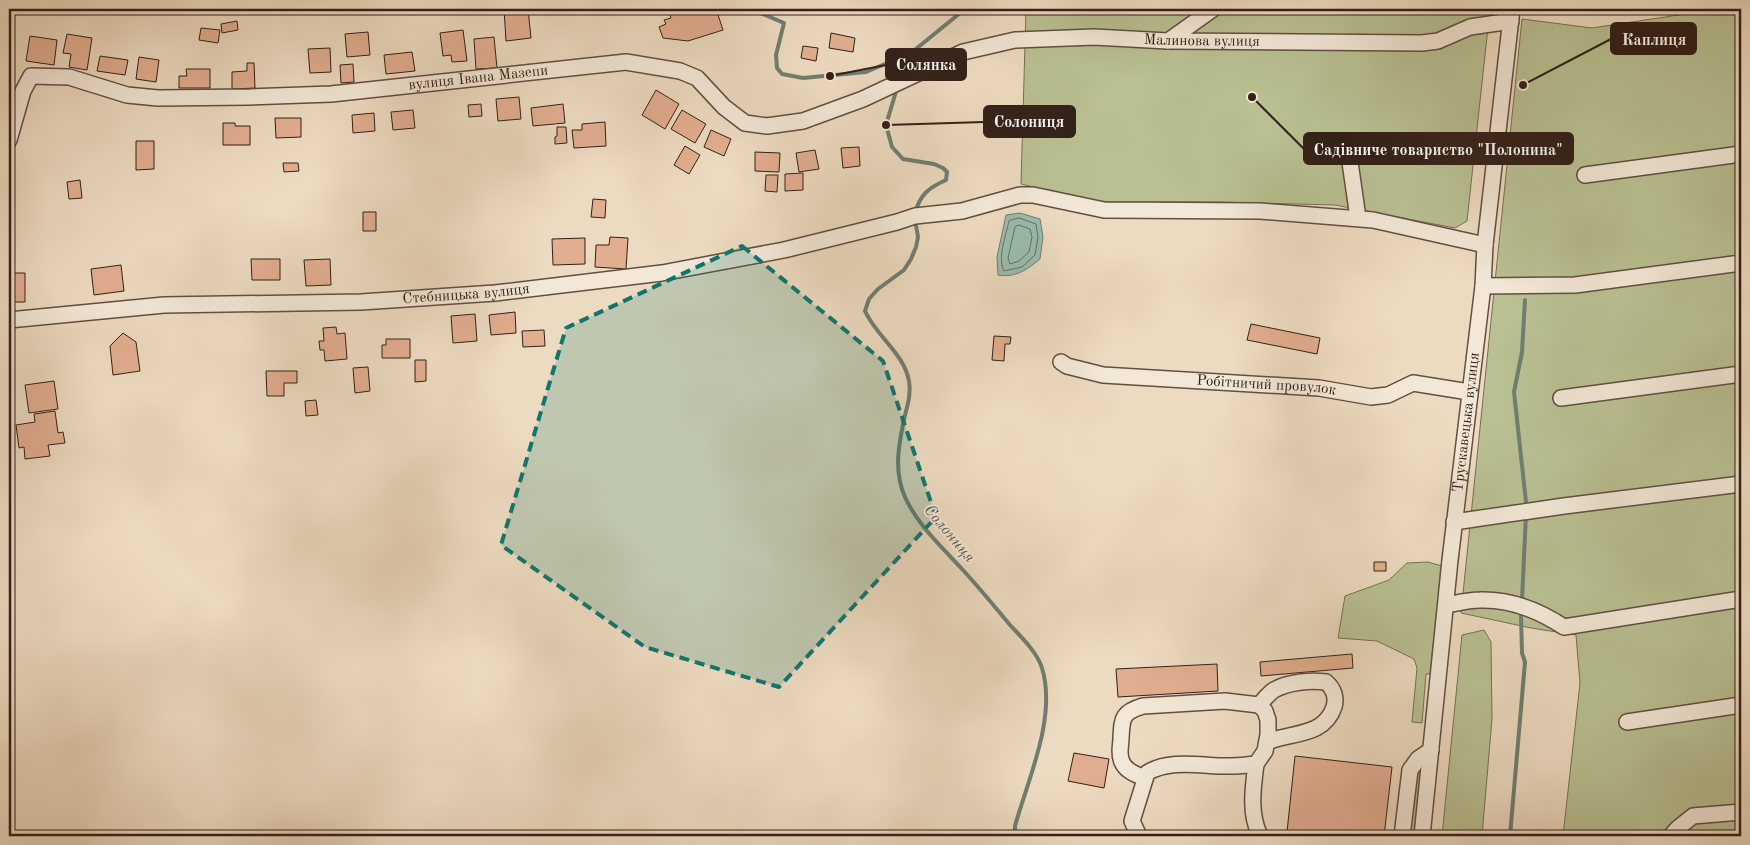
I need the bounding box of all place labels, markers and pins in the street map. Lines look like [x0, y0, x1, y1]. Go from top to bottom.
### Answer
callout: Каплиця [1611, 23, 1696, 54]
callout: Солянка [886, 49, 966, 80]
callout: Солониця [984, 106, 1075, 137]
callout: Садівниче товариство "Полонина" [1304, 133, 1573, 164]

